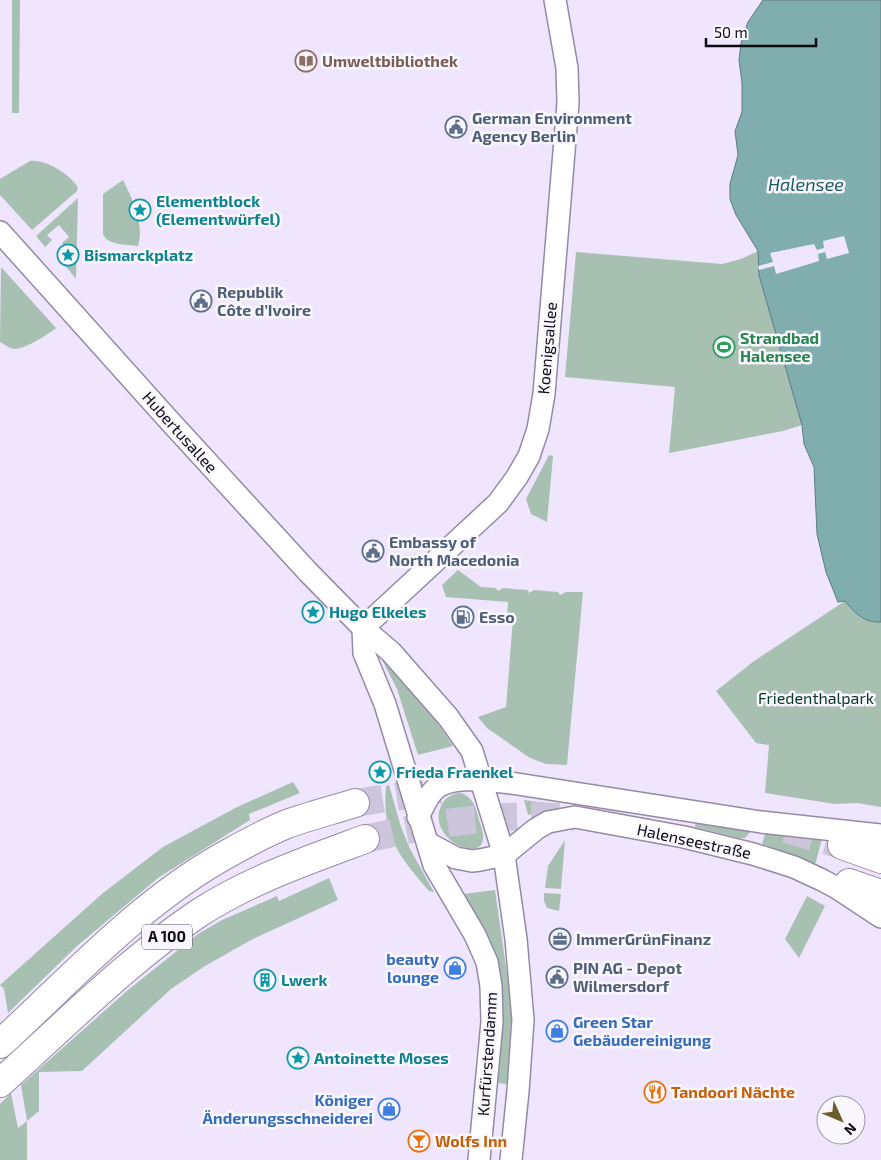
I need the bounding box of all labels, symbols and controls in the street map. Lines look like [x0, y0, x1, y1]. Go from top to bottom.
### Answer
scale bar [706, 15, 816, 47]
text: 50 m [714, 23, 748, 41]
library icon: Umweltbibliothek [294, 49, 318, 73]
place label: Umweltbibliothek [322, 51, 458, 70]
place label: German Environment Agency Berlin [472, 108, 632, 146]
public building icon: German Environment Agency Berlin [444, 115, 468, 139]
water label: Halensee [768, 173, 844, 195]
place label: Elementblock (Elementwürfel) [156, 191, 280, 228]
place icon: Elementblock (Elementwürfel) [128, 198, 152, 222]
place icon: Bismarckplatz [56, 243, 80, 267]
place label: Bismarckplatz [84, 245, 193, 264]
place label: Republik Côte d’Ivoire [217, 282, 311, 319]
public building icon: Republik Côte d’Ivoire [189, 289, 213, 313]
street label: Koenigsallee [533, 301, 560, 395]
place label: Strandbad Halensee [740, 328, 819, 365]
sports icon: Strandbad Halensee [712, 335, 736, 359]
street label: Hubertusallee [139, 387, 222, 476]
place label: Embassy of North Macedonia [389, 532, 519, 569]
public building icon: Embassy of North Macedonia [361, 539, 385, 563]
place icon: Hugo Elkeles [301, 600, 325, 624]
place label: Hugo Elkeles [329, 602, 427, 621]
fuel station icon: Esso [451, 605, 475, 629]
place label: Esso [479, 607, 515, 626]
park label: Friedenthalpark [758, 688, 874, 707]
place icon: Frieda Fraenkel [368, 760, 392, 784]
place label: Frieda Fraenkel [396, 762, 514, 781]
street label: Halenseestraße [635, 819, 753, 862]
road number: A 100 [142, 924, 192, 950]
office icon: ImmerGrünFinanz [548, 927, 572, 951]
place label: ImmerGrünFinanz [576, 929, 711, 948]
place label: beauty lounge [386, 949, 439, 986]
shop icon: beauty lounge [443, 956, 467, 980]
place label: PIN AG - Depot Wilmersdorf [573, 958, 682, 995]
public building icon: PIN AG - Depot Wilmersdorf [545, 965, 569, 989]
building icon: Lwerk [253, 968, 277, 992]
place label: Lwerk [281, 970, 327, 989]
street label: Kurfürstendamm [473, 991, 500, 1117]
place label: Green Star Gebäudereinigung [573, 1012, 712, 1049]
shop icon: Green Star Gebäudereinigung [545, 1019, 569, 1043]
place icon: Antoinette Moses [286, 1046, 310, 1070]
place label: Antoinette Moses [314, 1048, 449, 1067]
restaurant icon: Tandoori Nächte [643, 1080, 667, 1104]
place label: Tandoori Nächte [671, 1082, 795, 1101]
place label: Königer Änderungsschneiderei [203, 1090, 373, 1127]
north arrow [816, 1095, 866, 1145]
shop icon: Königer Änderungsschneiderei [377, 1097, 401, 1121]
text: N [841, 1120, 860, 1139]
bar icon: Wolfs Inn [407, 1129, 431, 1153]
place label: Wolfs Inn [435, 1131, 507, 1150]

